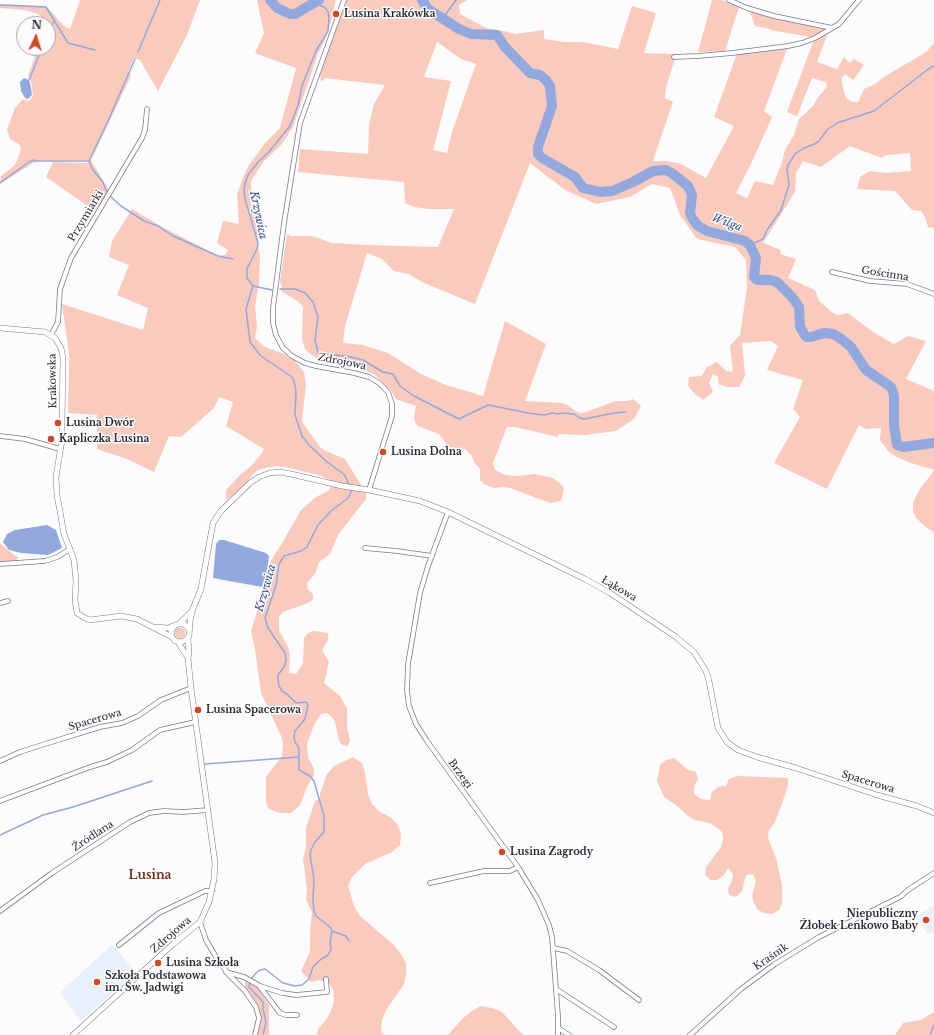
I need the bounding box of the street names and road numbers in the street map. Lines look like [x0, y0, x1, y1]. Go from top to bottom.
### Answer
street label: Przymiarki [66, 188, 106, 244]
street label: Gościnna [860, 264, 910, 284]
street label: Zdrojowa [317, 351, 367, 373]
street label: Krakowska [47, 353, 59, 409]
street label: Łąkowa [599, 574, 639, 604]
street label: Spacerowa [67, 707, 123, 733]
street label: Brzegi [445, 757, 475, 791]
street label: Spacerowa [840, 768, 896, 796]
street label: Źródlana [70, 818, 116, 854]
street label: Zdrojowa [149, 914, 193, 956]
street label: Kraśnik [751, 941, 791, 973]

